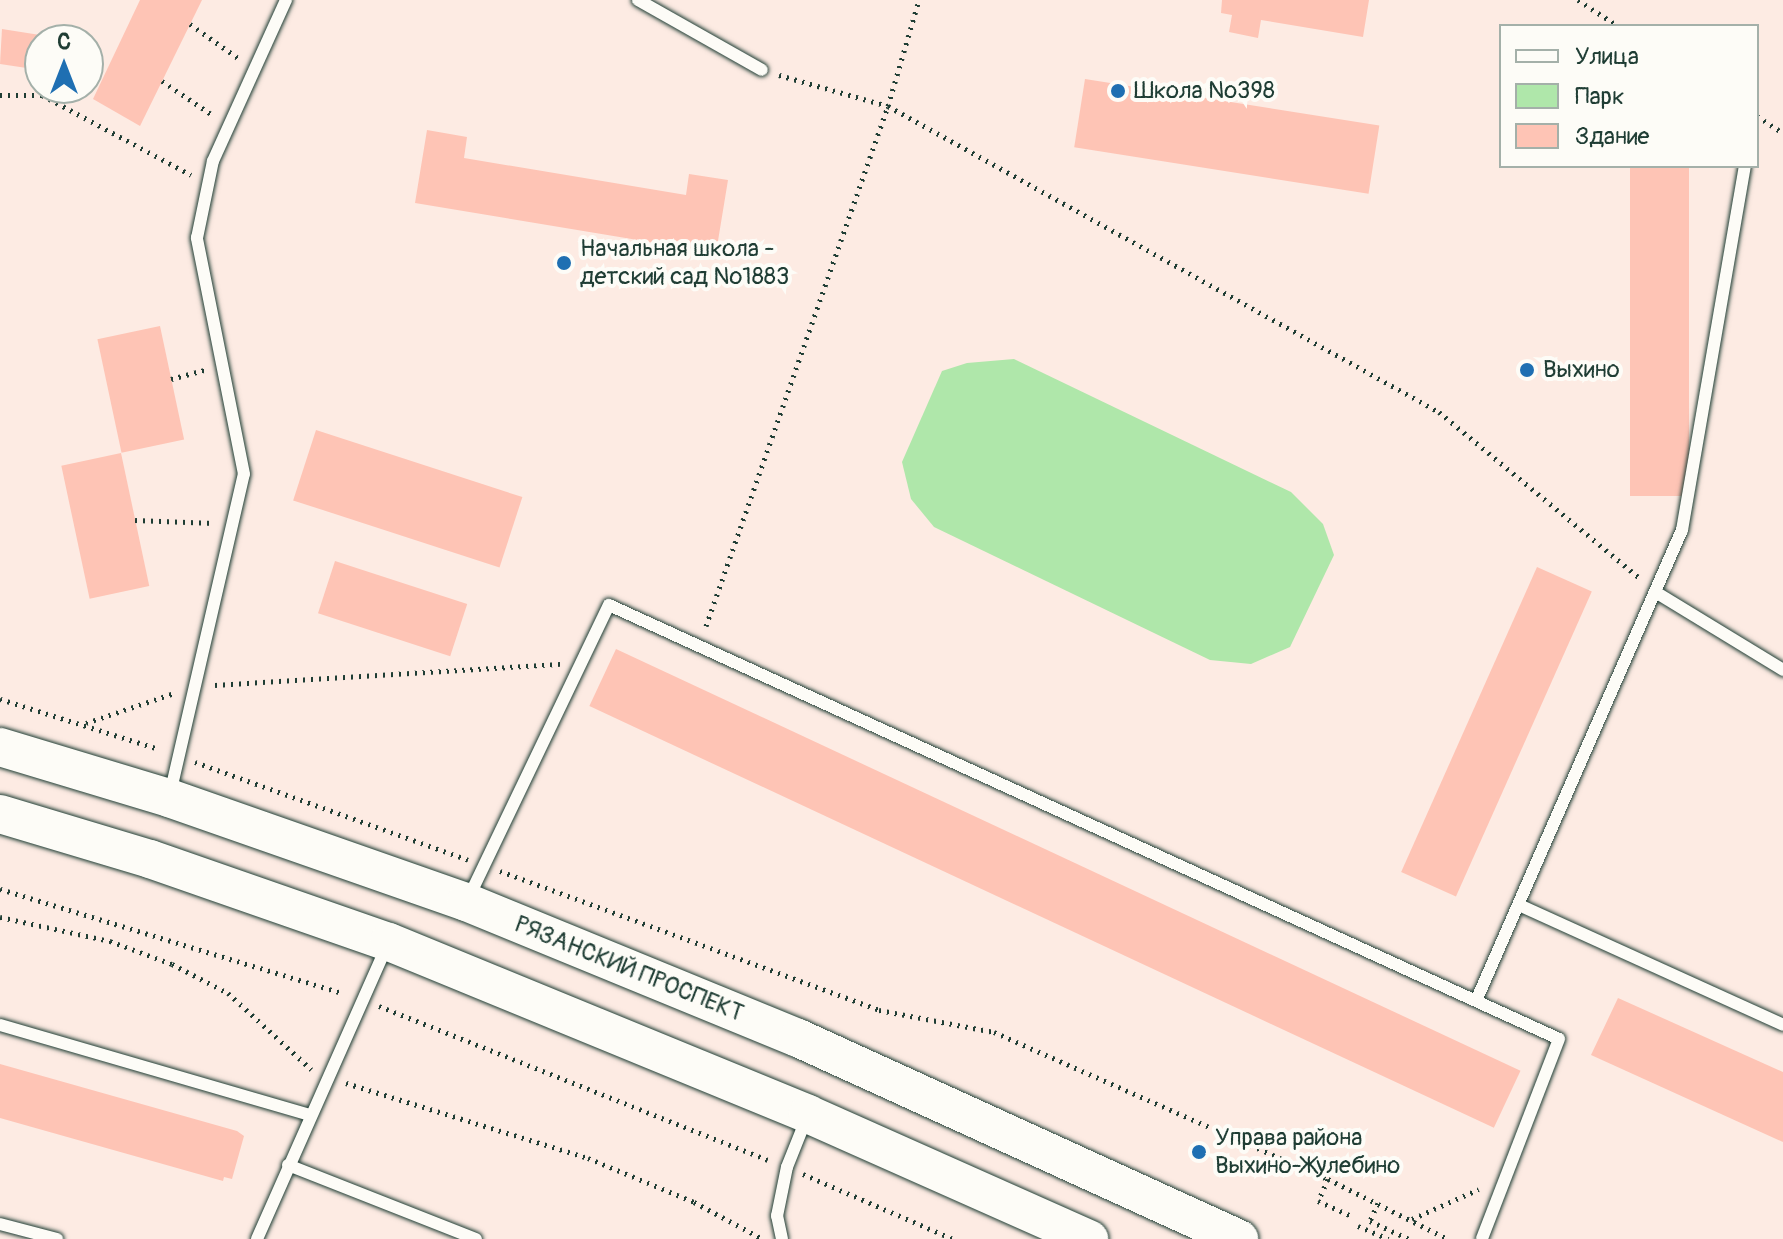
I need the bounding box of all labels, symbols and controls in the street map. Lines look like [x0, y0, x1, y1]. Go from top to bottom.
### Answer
north arrow [24, 24, 104, 104]
legend [1499, 24, 1759, 168]
text: С [57, 28, 71, 56]
text: Улица [1575, 42, 1639, 71]
place label: Школа №398 [1134, 77, 1275, 105]
marker: Школа №398 [1109, 82, 1127, 100]
text: Парк [1575, 82, 1624, 111]
text: Здание [1575, 122, 1649, 151]
place label: Начальная школа - детский сад №1883 [580, 235, 789, 291]
marker: Начальная школа - детский сад №1883 [555, 254, 573, 272]
place label: Выхино [1543, 356, 1620, 384]
marker: Выхино [1518, 361, 1536, 379]
street label: РЯЗАНСКИЙ ПРОСПЕКТ [510, 910, 748, 1028]
place label: Управа района Выхино-Жулебино [1215, 1124, 1400, 1180]
marker: Управа района Выхино-Жулебино [1190, 1143, 1208, 1161]

